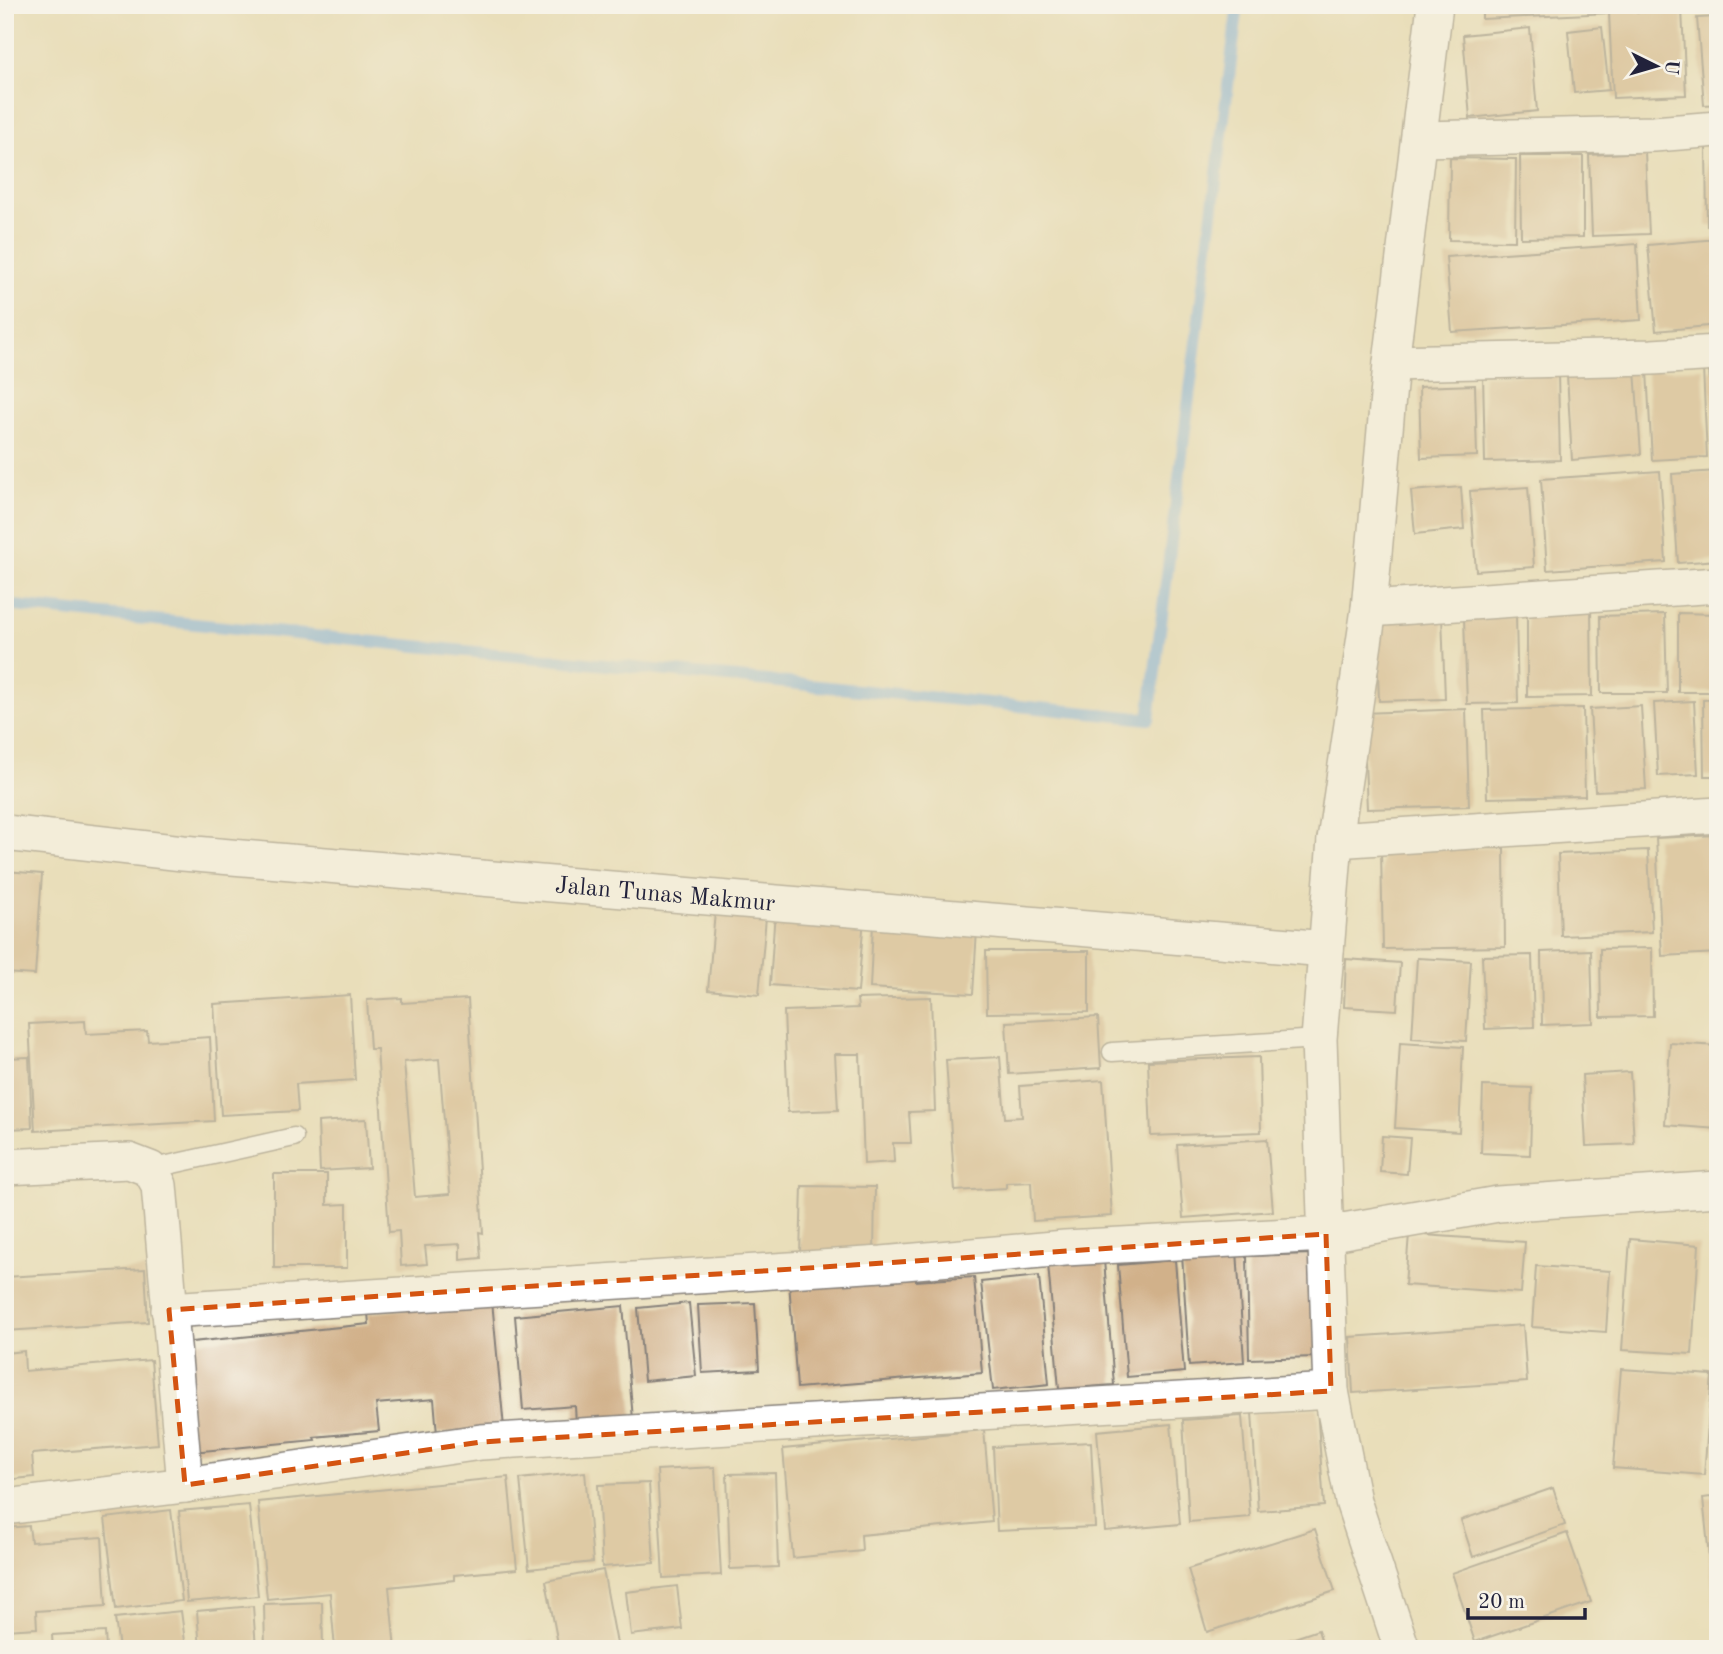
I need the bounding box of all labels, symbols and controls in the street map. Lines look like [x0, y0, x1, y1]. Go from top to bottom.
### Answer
north arrow [1622, 32, 1692, 102]
text: U [1660, 59, 1681, 76]
street label: Jalan Tunas Makmur [554, 874, 776, 917]
scale bar [1468, 1577, 1585, 1621]
text: 20 m [1478, 1592, 1525, 1613]

